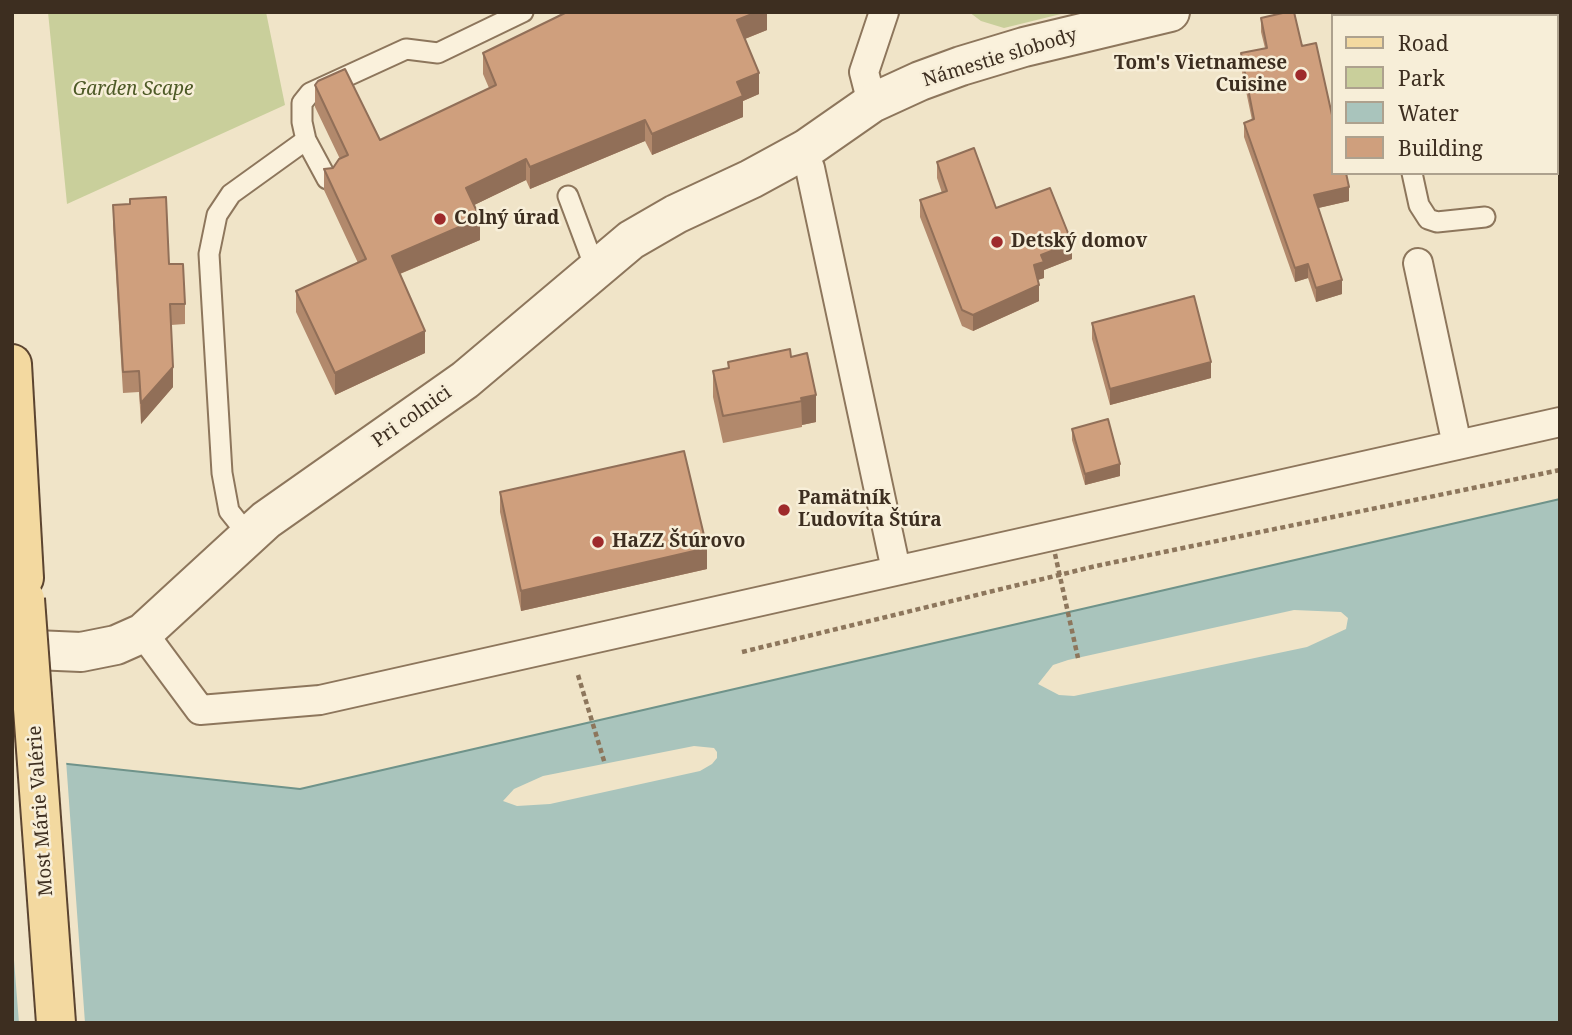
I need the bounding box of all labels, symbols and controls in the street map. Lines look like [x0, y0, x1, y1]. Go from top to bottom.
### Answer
legend [1330, 14, 1558, 175]
street label: Námestie slobody [920, 24, 1080, 92]
text: Road [1398, 29, 1449, 57]
place label: Tom's Vietnamese Cuisine [1114, 53, 1287, 97]
text: Park [1398, 64, 1445, 92]
marker: Tom's Vietnamese Cuisine [1293, 67, 1309, 83]
park label: Garden Scape [73, 79, 193, 101]
text: Water [1398, 99, 1459, 127]
text: Building [1398, 134, 1483, 162]
place label: Colný úrad [454, 208, 559, 230]
marker: Colný úrad [432, 211, 448, 227]
place label: Detský domov [1011, 231, 1147, 253]
marker: Detský domov [989, 234, 1005, 250]
street label: Pri colnici [368, 381, 456, 453]
place label: Pamätník Ľudovíta Štúra [798, 488, 942, 532]
marker: Pamätník Ľudovíta Štúra [776, 502, 792, 518]
place label: HaZZ Štúrovo [612, 531, 745, 553]
marker: HaZZ Štúrovo [590, 534, 606, 550]
street label: Most Márie Valérie [24, 725, 58, 897]

